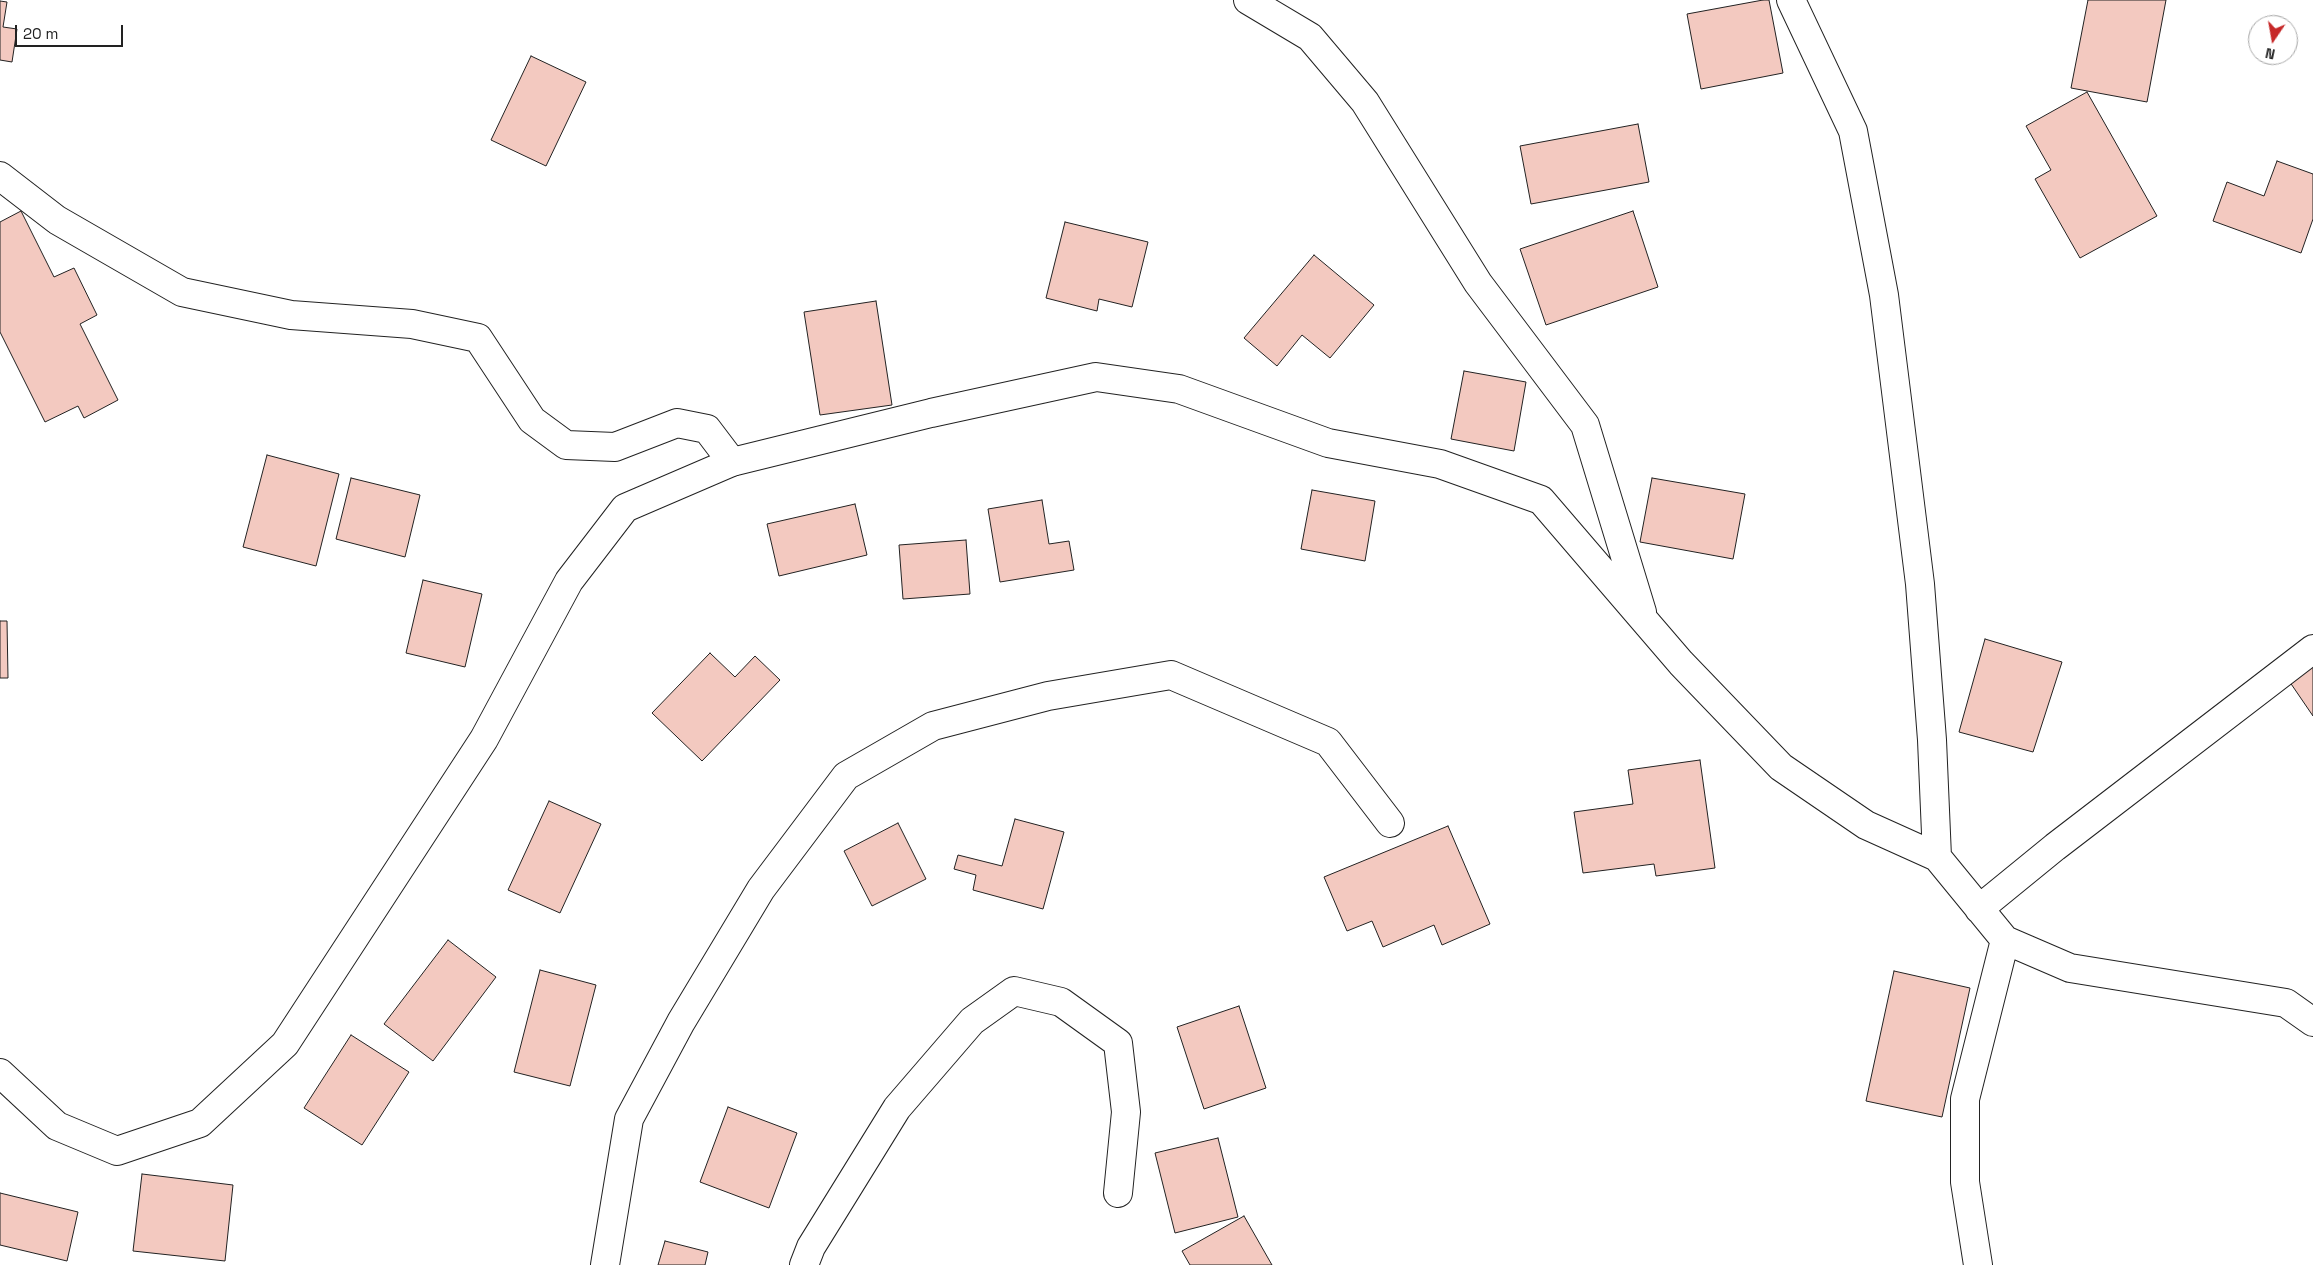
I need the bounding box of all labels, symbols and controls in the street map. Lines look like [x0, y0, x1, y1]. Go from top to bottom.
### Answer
scale bar [18, 15, 125, 47]
north arrow [2248, 15, 2298, 65]
text: 20 m [23, 24, 58, 43]
text: N [2264, 44, 2277, 63]

